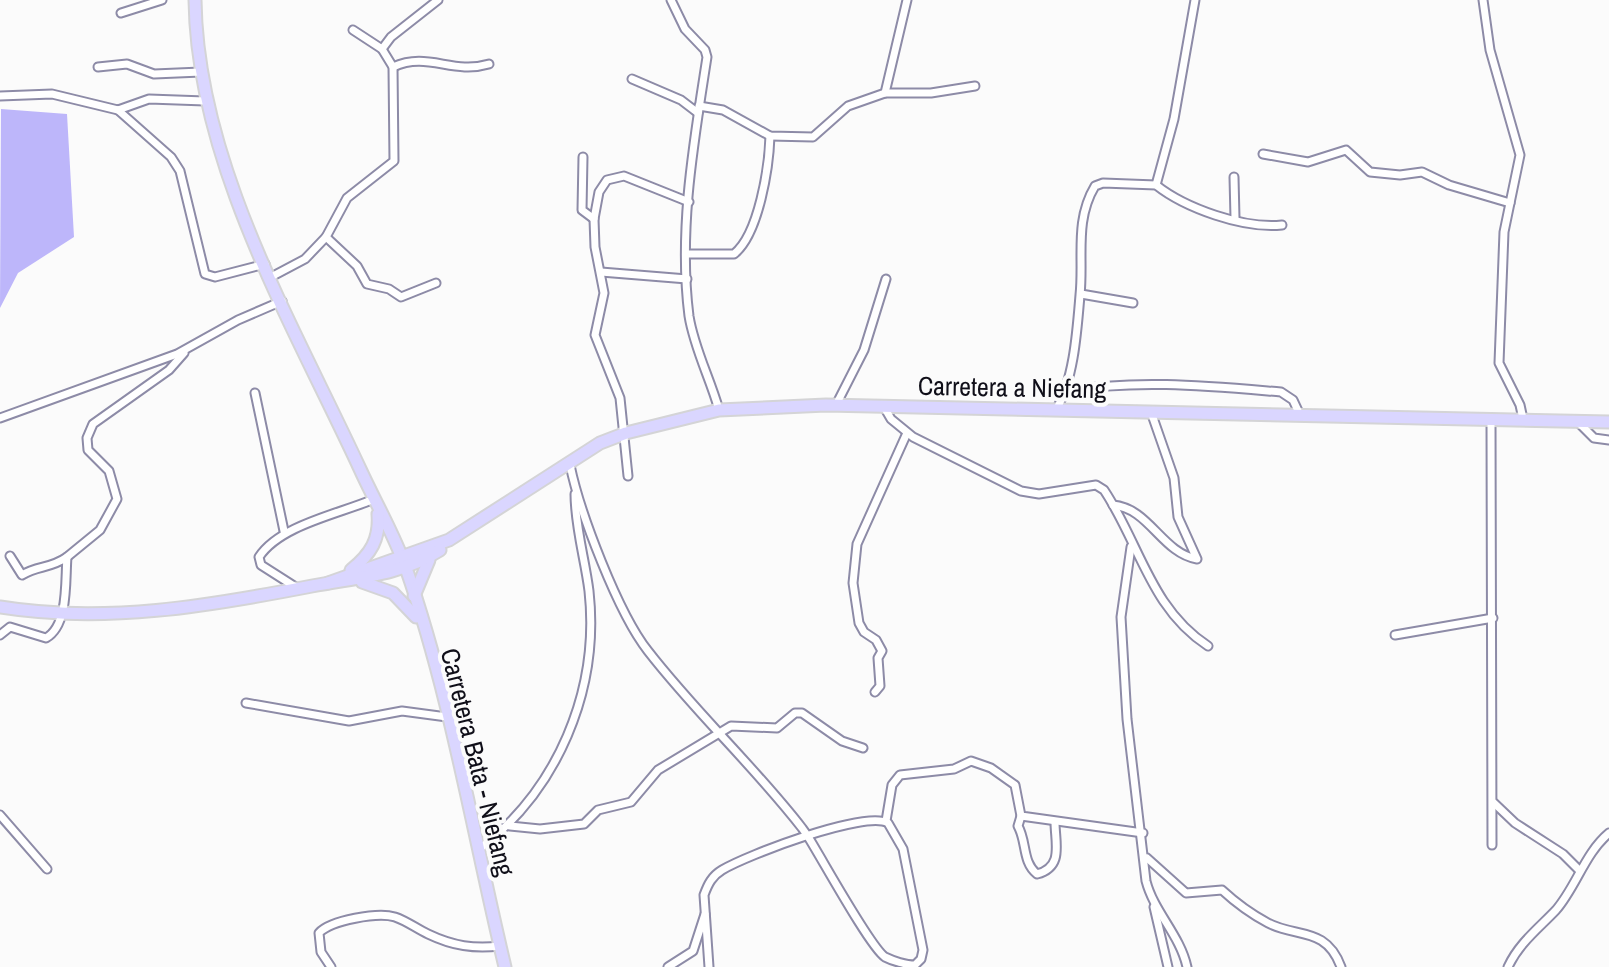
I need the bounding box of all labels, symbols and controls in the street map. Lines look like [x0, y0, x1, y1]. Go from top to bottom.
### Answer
street label: Carretera a Niefang [917, 368, 1107, 406]
street label: Carretera Bata - Niefang [433, 644, 523, 880]

